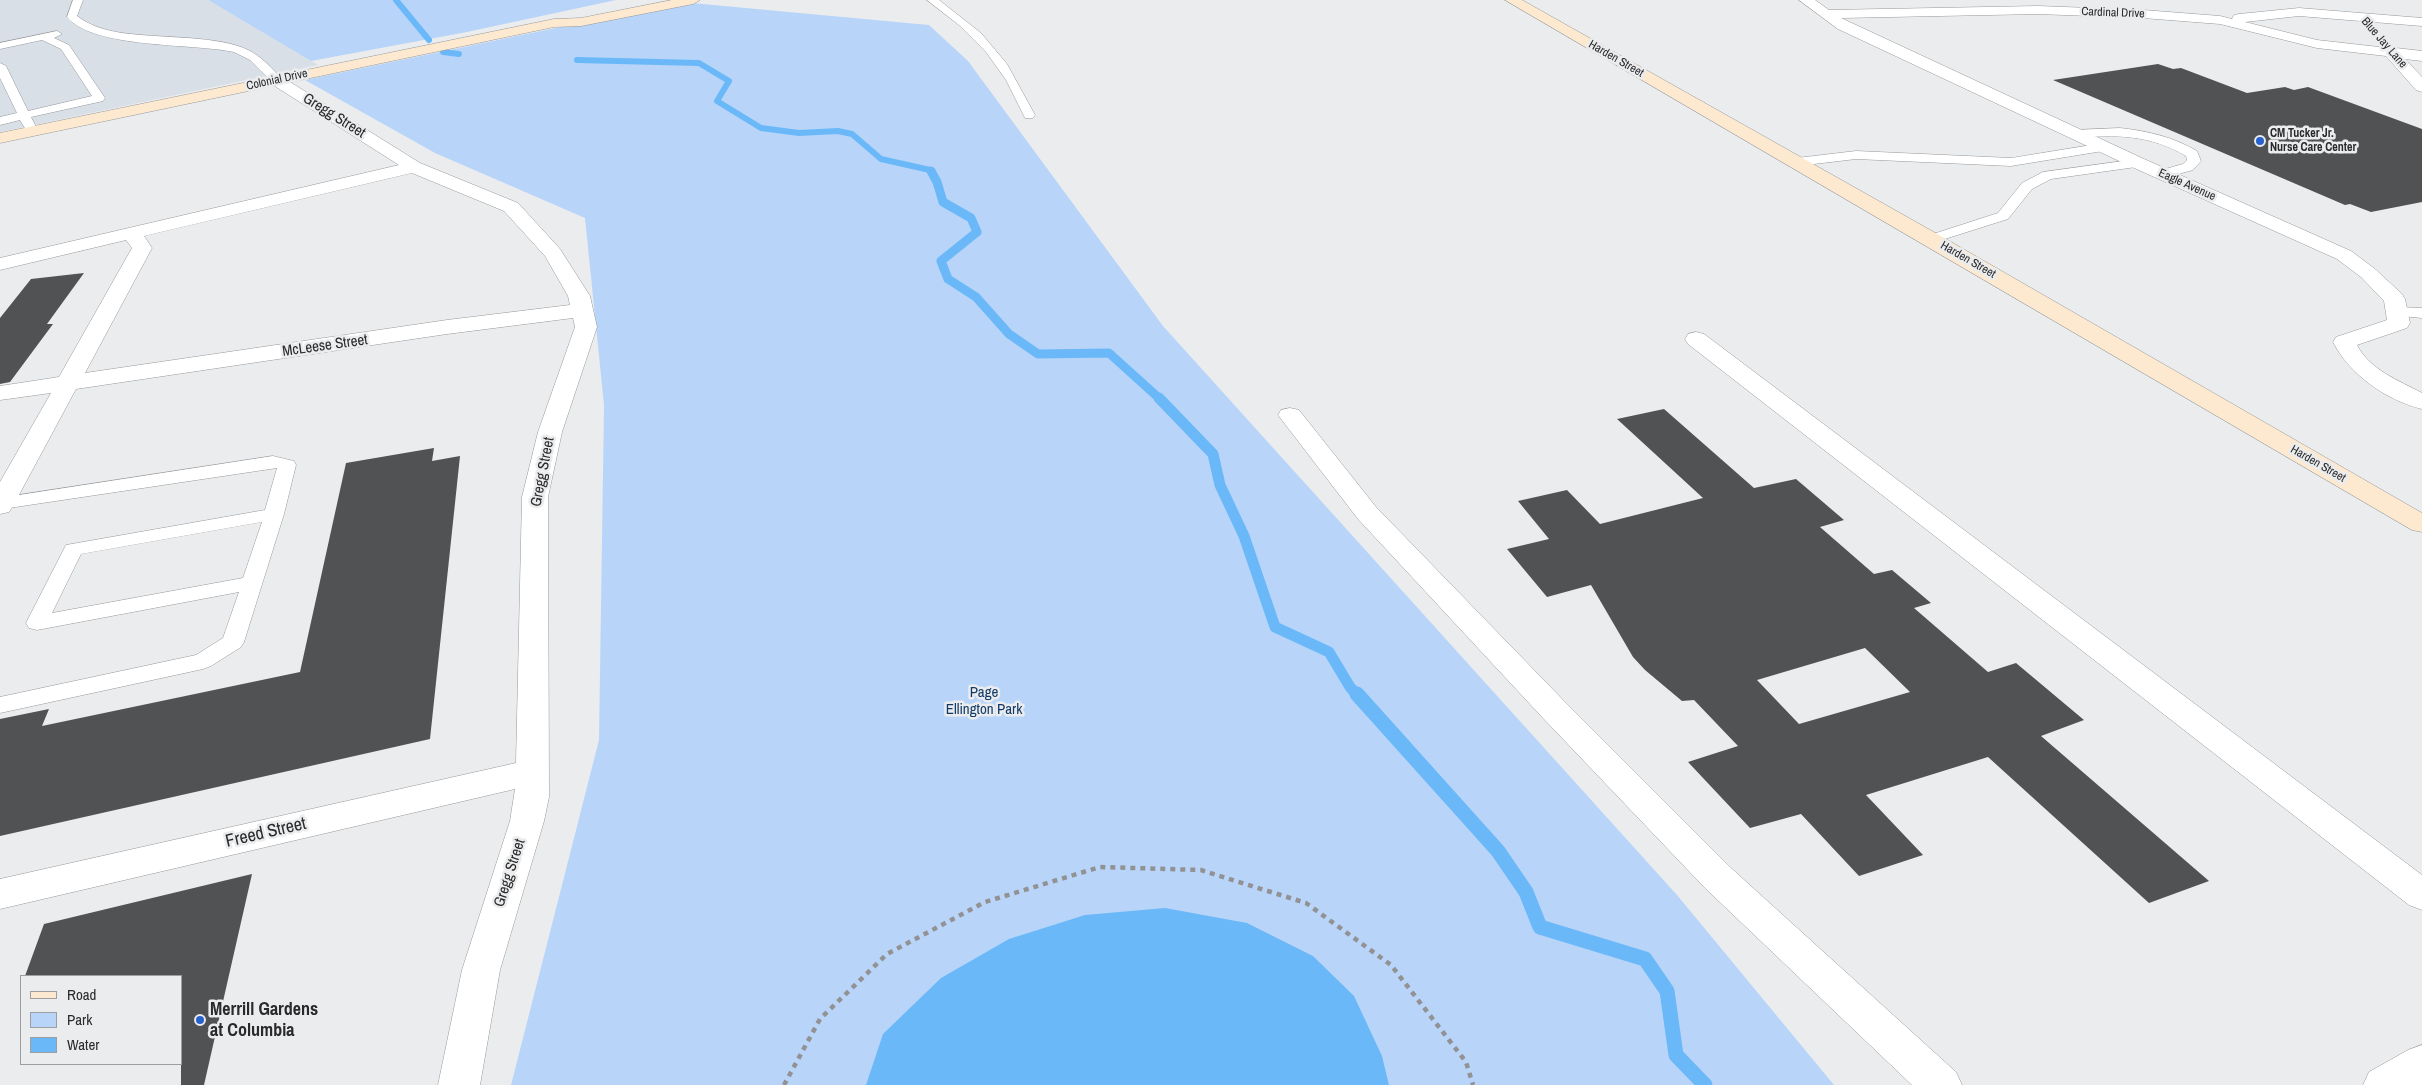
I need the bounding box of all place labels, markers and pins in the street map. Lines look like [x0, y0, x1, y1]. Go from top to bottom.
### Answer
place label: CM Tucker Jr. Nurse Care Center [2270, 127, 2356, 155]
marker: CM Tucker Jr. Nurse Care Center [2254, 135, 2266, 147]
place label: Merrill Gardens at Columbia [210, 999, 318, 1042]
marker: Merrill Gardens at Columbia [194, 1014, 206, 1026]

